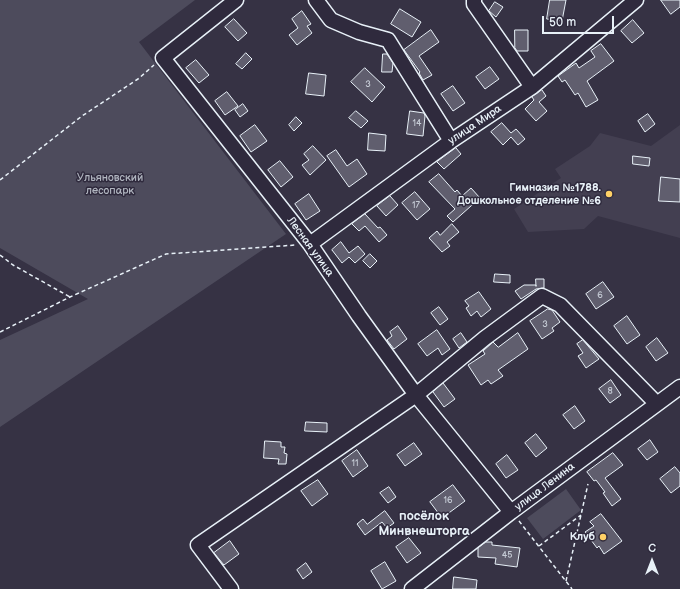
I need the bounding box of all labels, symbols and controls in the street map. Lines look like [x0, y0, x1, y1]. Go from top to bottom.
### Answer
scale bar [544, 8, 616, 34]
text: 50 m [549, 15, 576, 30]
house number: 3 [365, 80, 371, 90]
street label: улица Мира [446, 102, 504, 148]
house number: 14 [413, 119, 421, 129]
park label: Ульяновский лесопарк [77, 171, 143, 197]
place label: Гимназия №1788. Дошкольное отделение №6 [457, 181, 601, 207]
marker: Гимназия №1788. Дошкольное отделение №6 [604, 189, 614, 199]
house number: 17 [412, 201, 420, 211]
street label: Лесная улица [284, 214, 336, 280]
house number: 6 [597, 291, 603, 301]
house number: 3 [542, 320, 548, 330]
house number: 8 [607, 387, 613, 397]
house number: 11 [352, 459, 358, 469]
street label: улица Ленина [512, 460, 578, 514]
house number: 16 [444, 496, 452, 506]
district label: посёлок Минвнешторга [378, 509, 470, 540]
place label: Клуб [570, 530, 595, 544]
marker: Клуб [598, 532, 608, 542]
north arrow [632, 541, 672, 581]
text: С [648, 542, 656, 555]
house number: 45 [502, 551, 512, 561]

